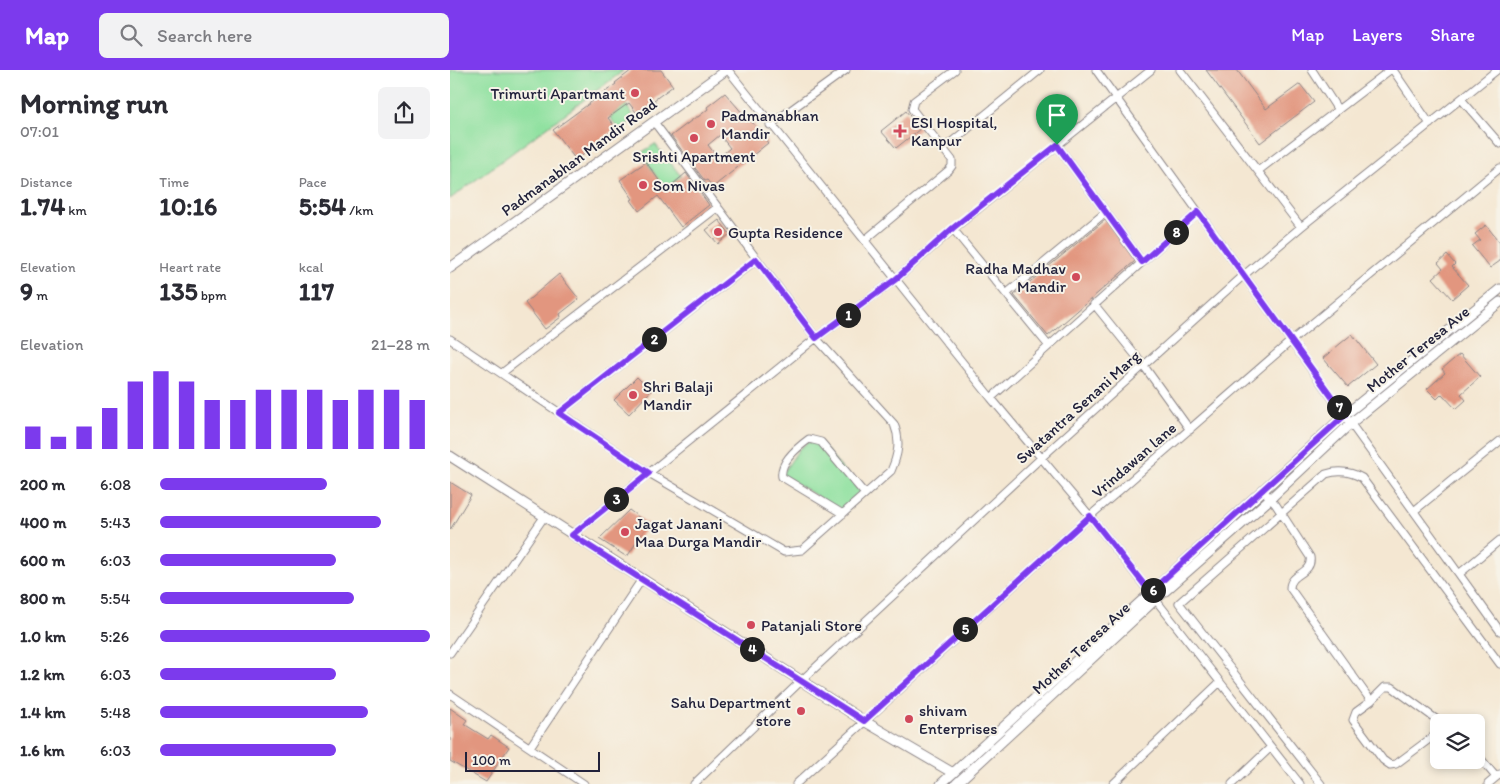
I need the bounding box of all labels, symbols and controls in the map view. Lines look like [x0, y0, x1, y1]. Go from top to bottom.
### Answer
search box [99, 13, 449, 58]
text: Map [25, 21, 69, 50]
icon: search [117, 21, 145, 49]
text: Search here [157, 24, 252, 47]
text: Map [1291, 24, 1324, 46]
text: Layers [1352, 24, 1402, 46]
text: Share [1430, 24, 1475, 46]
place label: Trimurti Apartmant [490, 84, 625, 103]
text: Morning run [20, 86, 168, 120]
button: share [378, 87, 430, 139]
marker: Trimurti Apartmant [629, 87, 641, 99]
street label: Padmanabhan Mandir Road [497, 94, 661, 220]
pin [1036, 94, 1078, 145]
icon: arrive [1043, 101, 1071, 129]
place label: Padmanabhan Mandir [721, 106, 819, 143]
place label: ESI Hospital, Kanpur [911, 113, 998, 150]
marker: Padmanabhan Mandir [705, 118, 717, 130]
text: 07:01 [20, 122, 59, 141]
marker: ESI Hospital, Kanpur [893, 124, 907, 138]
marker: Srishti Apartment [688, 132, 700, 144]
place label: Srishti Apartment [632, 147, 756, 166]
text: Distance [20, 174, 72, 191]
text: Time [159, 174, 189, 191]
text: Pace [299, 174, 327, 191]
place label: Som Nivas [653, 176, 725, 195]
marker: Som Nivas [637, 179, 649, 191]
text: 1.74 [20, 191, 65, 221]
text: 10:16 [159, 191, 217, 221]
text: 5:54 [299, 191, 346, 221]
text: km [65, 202, 87, 219]
text: /km [346, 202, 374, 219]
pin: 8 [1164, 220, 1188, 244]
place label: Gupta Residence [728, 223, 843, 242]
text: 8 [1173, 224, 1180, 241]
marker: Gupta Residence [712, 226, 724, 238]
text: Elevation [20, 259, 76, 276]
text: Heart rate [159, 259, 221, 276]
text: kcal [299, 259, 324, 276]
place label: Radha Madhav Mandir [965, 259, 1067, 296]
marker: Radha Madhav Mandir [1070, 271, 1082, 283]
text: 9 [20, 276, 33, 306]
text: 135 [159, 276, 198, 306]
text: 117 [299, 276, 334, 306]
text: m [33, 287, 48, 304]
text: bpm [198, 287, 227, 304]
street label: Mother Teresa Ave [1363, 301, 1474, 396]
pin: 1 [836, 302, 860, 328]
text: 1 [845, 307, 852, 324]
pin: 2 [642, 326, 666, 352]
text: 2 [651, 331, 658, 348]
text: Elevation [20, 335, 84, 354]
text: 21–28 m [371, 335, 430, 354]
street label: Swatantra Senani Marg [1012, 346, 1145, 468]
place label: Shri Balaji Mandir [643, 377, 713, 414]
marker: Shri Balaji Mandir [627, 389, 639, 401]
pin: 7 [1326, 394, 1352, 420]
text: 7 [1336, 399, 1343, 416]
street label: Vrindawan lane [1088, 418, 1180, 502]
text: 200 m [20, 475, 65, 494]
text: 6:08 [100, 475, 131, 494]
pin: 3 [604, 486, 628, 512]
text: 3 [613, 491, 620, 508]
text: 400 m [20, 513, 66, 532]
text: 5:43 [100, 513, 131, 532]
place label: Jagat Janani Maa Durga Mandir [635, 514, 761, 551]
marker: Jagat Janani Maa Durga Mandir [619, 526, 631, 538]
text: 600 m [20, 551, 65, 570]
text: 6:03 [100, 551, 131, 570]
pin: 6 [1140, 578, 1166, 602]
text: 6 [1150, 582, 1157, 599]
text: 800 m [20, 589, 66, 608]
text: 5:54 [100, 589, 130, 608]
street label: Mother Teresa Ave [1028, 598, 1134, 698]
place label: Patanjali Store [761, 616, 862, 635]
pin: 5 [952, 616, 978, 642]
marker: Patanjali Store [745, 619, 757, 631]
text: 5 [962, 621, 969, 638]
text: 1.0 km [20, 627, 66, 646]
text: 5:26 [100, 627, 129, 646]
pin: 4 [740, 636, 764, 662]
text: 4 [748, 641, 757, 658]
text: 1.2 km [20, 665, 65, 684]
text: 6:03 [100, 665, 131, 684]
place label: Sahu Department store [671, 693, 791, 730]
place label: shivam Enterprises [919, 701, 997, 738]
text: 1.4 km [20, 703, 66, 722]
text: 5:48 [100, 703, 131, 722]
marker: Sahu Department store [795, 705, 807, 717]
marker: shivam Enterprises [903, 713, 915, 725]
map controls [1430, 714, 1485, 769]
button: layers [1430, 714, 1485, 769]
text: 1.6 km [20, 741, 65, 760]
text: 6:03 [100, 741, 131, 760]
scale bar [465, 749, 600, 772]
text: 100 m [472, 752, 511, 769]

